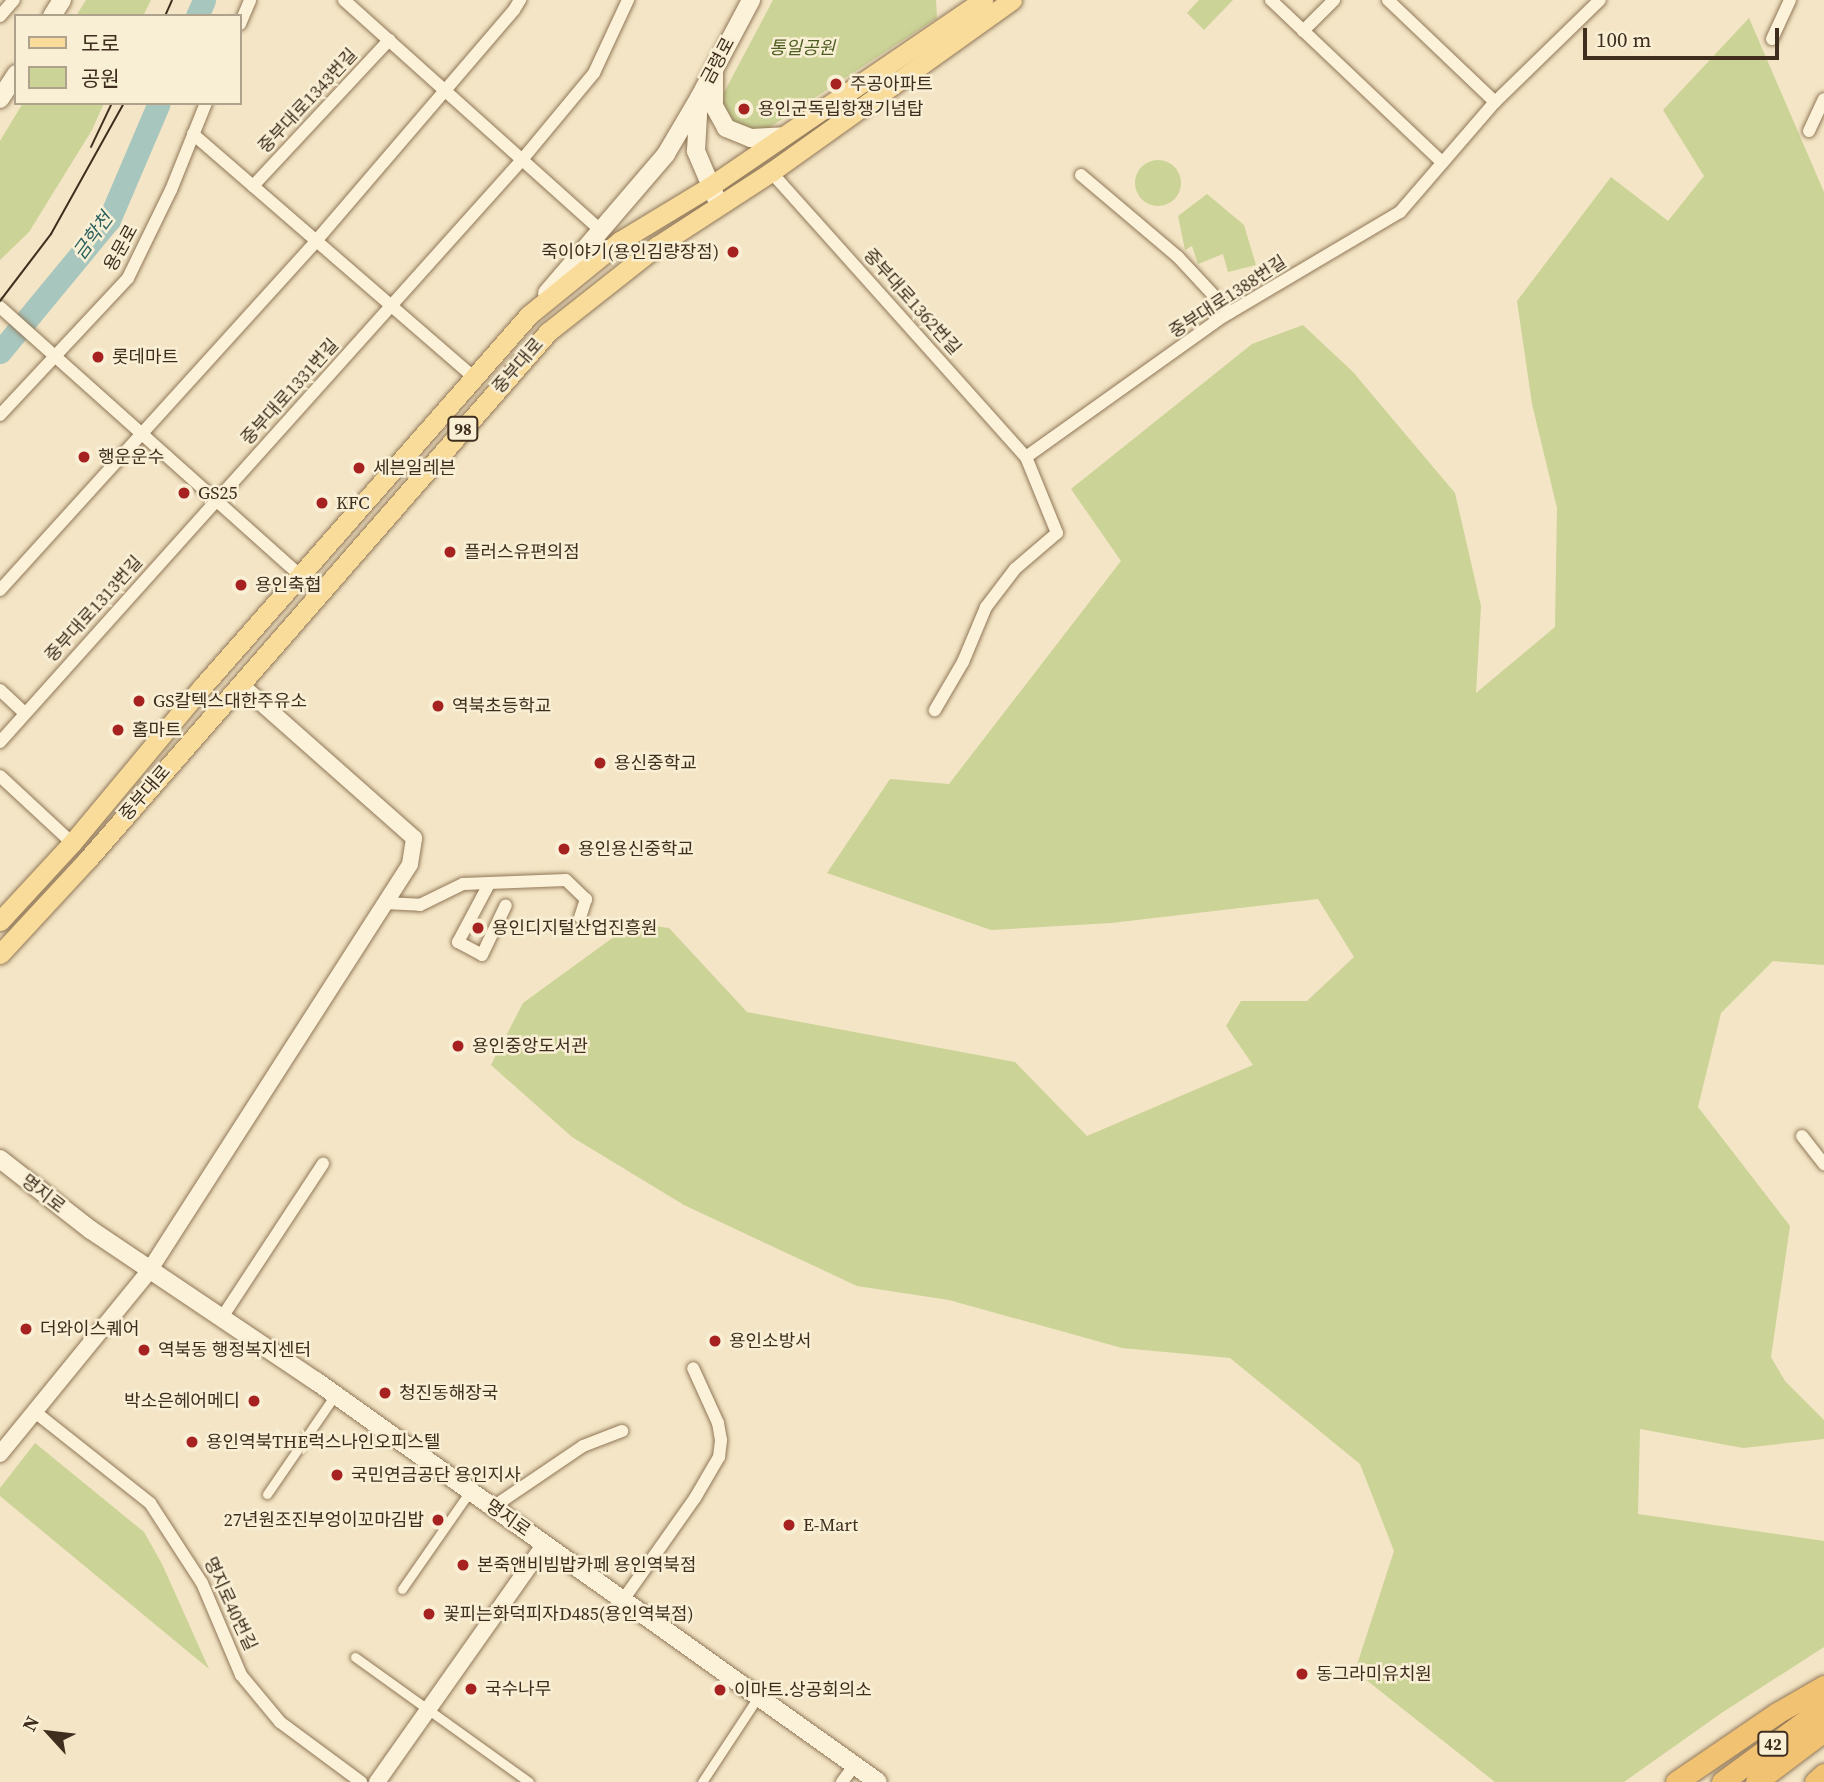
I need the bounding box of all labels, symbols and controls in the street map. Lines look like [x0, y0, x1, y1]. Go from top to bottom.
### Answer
legend [14, 14, 242, 105]
scale bar [1586, 14, 1782, 58]
text: 100 m [1596, 25, 1651, 54]
text: 도로 [81, 29, 120, 58]
street label: 금령로 [697, 34, 739, 88]
park label: 통일공원 [769, 37, 835, 59]
street label: 중부대로1343번길 [254, 44, 362, 158]
text: 공원 [81, 64, 120, 93]
place label: 주공아파트 [850, 73, 933, 95]
marker: 주공아파트 [828, 76, 844, 92]
place label: 용인군독립항쟁기념탑 [758, 98, 924, 120]
marker: 용인군독립항쟁기념탑 [736, 101, 752, 117]
water label: 금학천 [68, 208, 118, 264]
street label: 용문로 [100, 221, 142, 275]
place label: 죽이야기(용인김량장점) [541, 241, 719, 263]
marker: 죽이야기(용인김량장점) [725, 244, 741, 260]
street label: 중부대로1362번길 [859, 244, 965, 360]
street label: 중부대로1388번길 [1165, 251, 1291, 343]
street label: 중부대로1331번길 [237, 334, 343, 450]
street label: 중부대로 [488, 334, 548, 398]
place label: 롯데마트 [112, 346, 178, 368]
marker: 롯데마트 [90, 349, 106, 365]
road number: 98 [447, 416, 479, 442]
place label: 행운운수 [98, 446, 164, 468]
marker: 행운운수 [76, 449, 92, 465]
place label: 세븐일레븐 [373, 457, 456, 479]
marker: 세븐일레븐 [351, 460, 367, 476]
place label: GS25 [198, 482, 237, 504]
marker: GS25 [176, 485, 192, 501]
place label: KFC [336, 492, 370, 514]
marker: KFC [314, 495, 330, 511]
place label: 플러스유편의점 [464, 541, 580, 563]
marker: 플러스유편의점 [442, 544, 458, 560]
street label: 중부대로1313번길 [41, 551, 147, 667]
place label: 용인축협 [255, 574, 321, 596]
marker: 용인축협 [233, 577, 249, 593]
place label: GS칼텍스대한주유소 [153, 690, 307, 712]
marker: GS칼텍스대한주유소 [131, 693, 147, 709]
place label: 역북초등학교 [452, 695, 551, 717]
marker: 역북초등학교 [430, 698, 446, 714]
place label: 홈마트 [132, 719, 182, 741]
marker: 홈마트 [110, 722, 126, 738]
place label: 용신중학교 [614, 752, 697, 774]
marker: 용신중학교 [592, 755, 608, 771]
street label: 중부대로 [115, 761, 175, 825]
place label: 용인용신중학교 [578, 838, 694, 860]
marker: 용인용신중학교 [556, 841, 572, 857]
place label: 용인디지털산업진흥원 [492, 917, 658, 939]
marker: 용인디지털산업진흥원 [470, 920, 486, 936]
place label: 용인중앙도서관 [472, 1035, 588, 1057]
marker: 용인중앙도서관 [450, 1038, 466, 1054]
street label: 명지로 [17, 1170, 69, 1218]
place label: 더와이스퀘어 [40, 1318, 139, 1340]
marker: 더와이스퀘어 [18, 1321, 34, 1337]
place label: 용인소방서 [729, 1330, 812, 1352]
marker: 용인소방서 [707, 1333, 723, 1349]
place label: 역북동 행정복지센터 [158, 1339, 311, 1361]
marker: 역북동 행정복지센터 [136, 1342, 152, 1358]
place label: 청진동해장국 [399, 1382, 498, 1404]
marker: 청진동해장국 [377, 1385, 393, 1401]
place label: 박소은헤어메디 [124, 1390, 240, 1412]
marker: 박소은헤어메디 [246, 1393, 262, 1409]
place label: 용인역북THE럭스나인오피스텔 [206, 1431, 441, 1453]
marker: 용인역북THE럭스나인오피스텔 [184, 1434, 200, 1450]
place label: 국민연금공단 용인지사 [351, 1464, 521, 1486]
marker: 국민연금공단 용인지사 [329, 1467, 345, 1483]
street label: 명지로 [481, 1495, 535, 1541]
place label: 27년원조진부엉이꼬마김밥 [224, 1509, 424, 1531]
marker: 27년원조진부엉이꼬마김밥 [430, 1512, 446, 1528]
place label: E-Mart [803, 1514, 858, 1536]
marker: E-Mart [781, 1517, 797, 1533]
street label: 명지로40번길 [199, 1554, 261, 1654]
place label: 본죽앤비빔밥카페 용인역북점 [477, 1554, 696, 1576]
marker: 본죽앤비빔밥카페 용인역북점 [455, 1557, 471, 1573]
place label: 꽃피는화덕피자D485(용인역북점) [443, 1603, 694, 1625]
marker: 꽃피는화덕피자D485(용인역북점) [421, 1606, 437, 1622]
place label: 동그라미유치원 [1316, 1663, 1432, 1685]
marker: 동그라미유치원 [1294, 1666, 1310, 1682]
place label: 국수나무 [485, 1678, 551, 1700]
place label: 이마트.상공회의소 [734, 1679, 872, 1701]
marker: 국수나무 [463, 1681, 479, 1697]
marker: 이마트.상공회의소 [712, 1682, 728, 1698]
north arrow [14, 1698, 84, 1768]
text: N [16, 1711, 45, 1736]
road number: 42 [1757, 1732, 1789, 1756]

